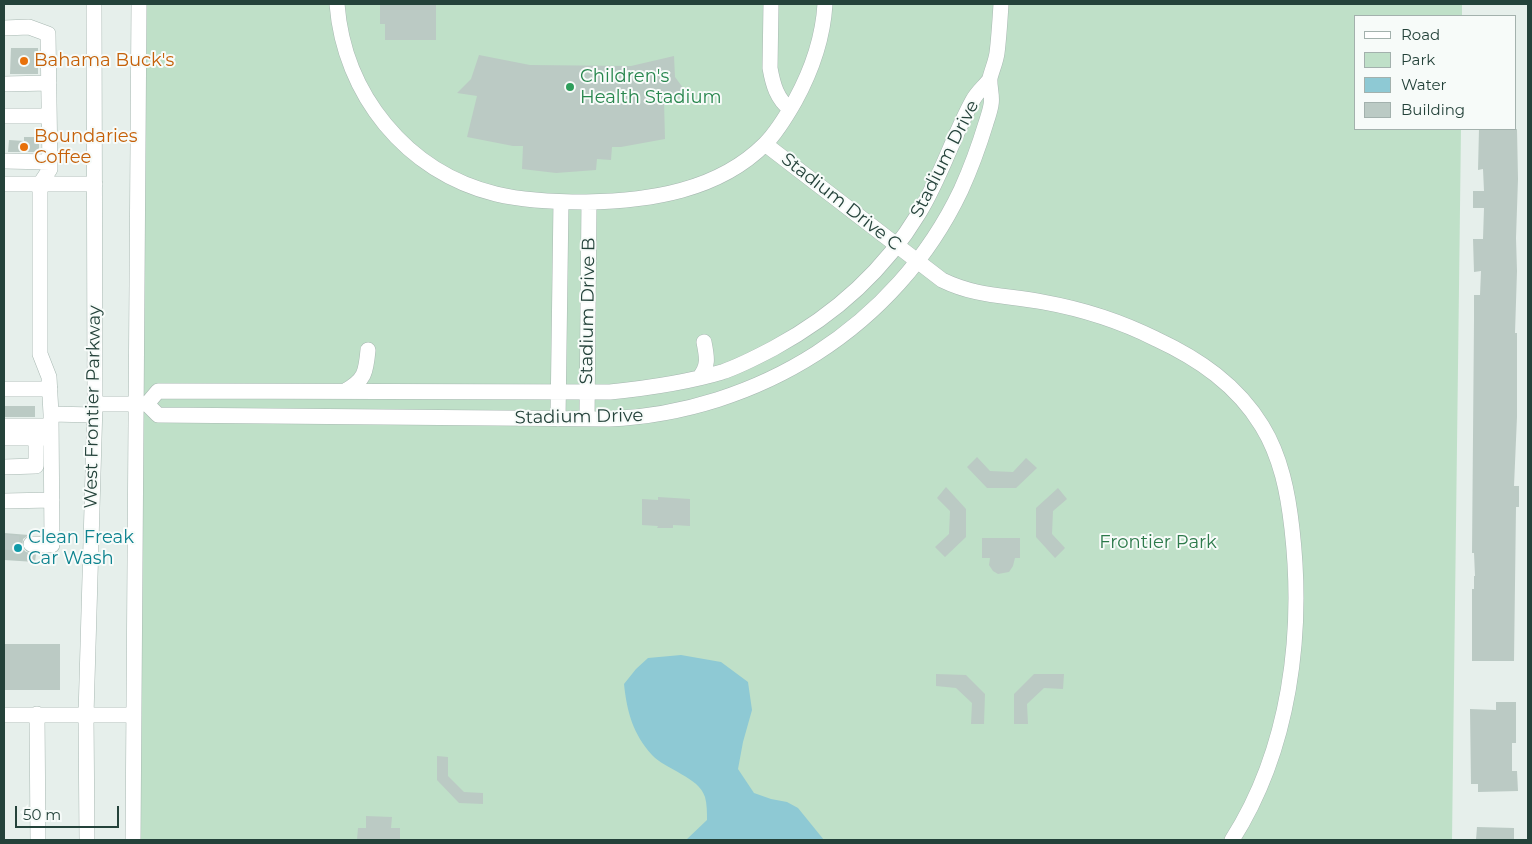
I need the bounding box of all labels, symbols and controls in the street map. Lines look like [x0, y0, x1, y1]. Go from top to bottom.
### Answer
legend [1354, 15, 1517, 130]
text: Road [1401, 25, 1440, 44]
place label: Bahama Buck's [34, 50, 174, 72]
text: Park [1401, 50, 1435, 69]
marker: Bahama Buck's [18, 55, 30, 67]
place label: Children's Health Stadium [580, 66, 722, 108]
text: Water [1401, 75, 1447, 94]
marker: Children's Health Stadium [564, 81, 576, 93]
street label: Stadium Drive [906, 97, 984, 221]
text: Building [1401, 100, 1465, 119]
place label: Boundaries Coffee [34, 126, 138, 168]
marker: Boundaries Coffee [18, 141, 30, 153]
street label: Stadium Drive C [777, 148, 905, 256]
street label: Stadium Drive B [576, 237, 600, 385]
street label: West Frontier Parkway [80, 305, 106, 509]
street label: Stadium Drive [514, 405, 644, 429]
place label: Clean Freak Car Wash [28, 527, 134, 570]
park label: Frontier Park [1099, 532, 1217, 554]
marker: Clean Freak Car Wash [12, 542, 24, 554]
scale bar [18, 796, 121, 828]
text: 50 m [23, 805, 61, 824]

